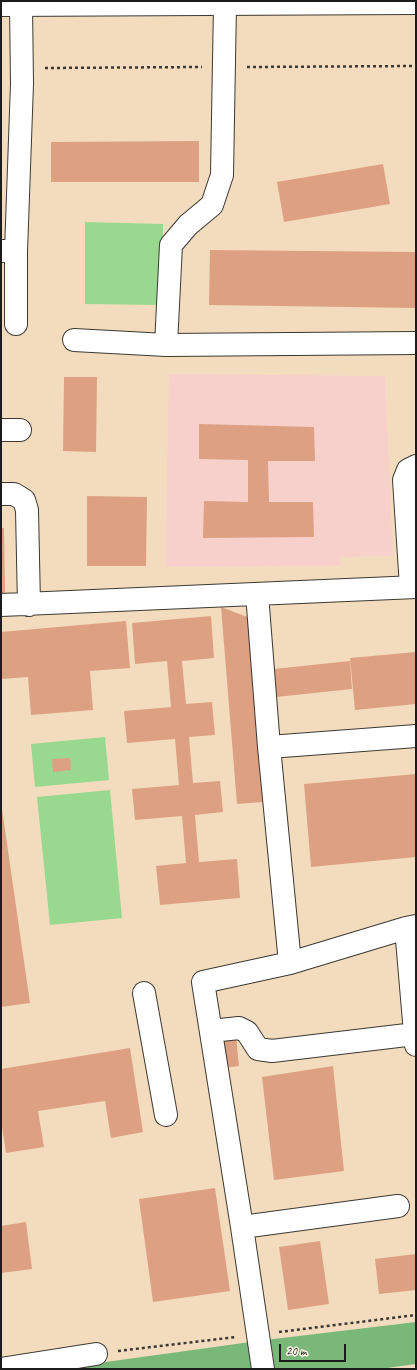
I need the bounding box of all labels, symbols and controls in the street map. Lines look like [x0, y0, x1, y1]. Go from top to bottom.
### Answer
scale bar [281, 1336, 348, 1362]
text: 20 m [286, 1343, 306, 1359]

